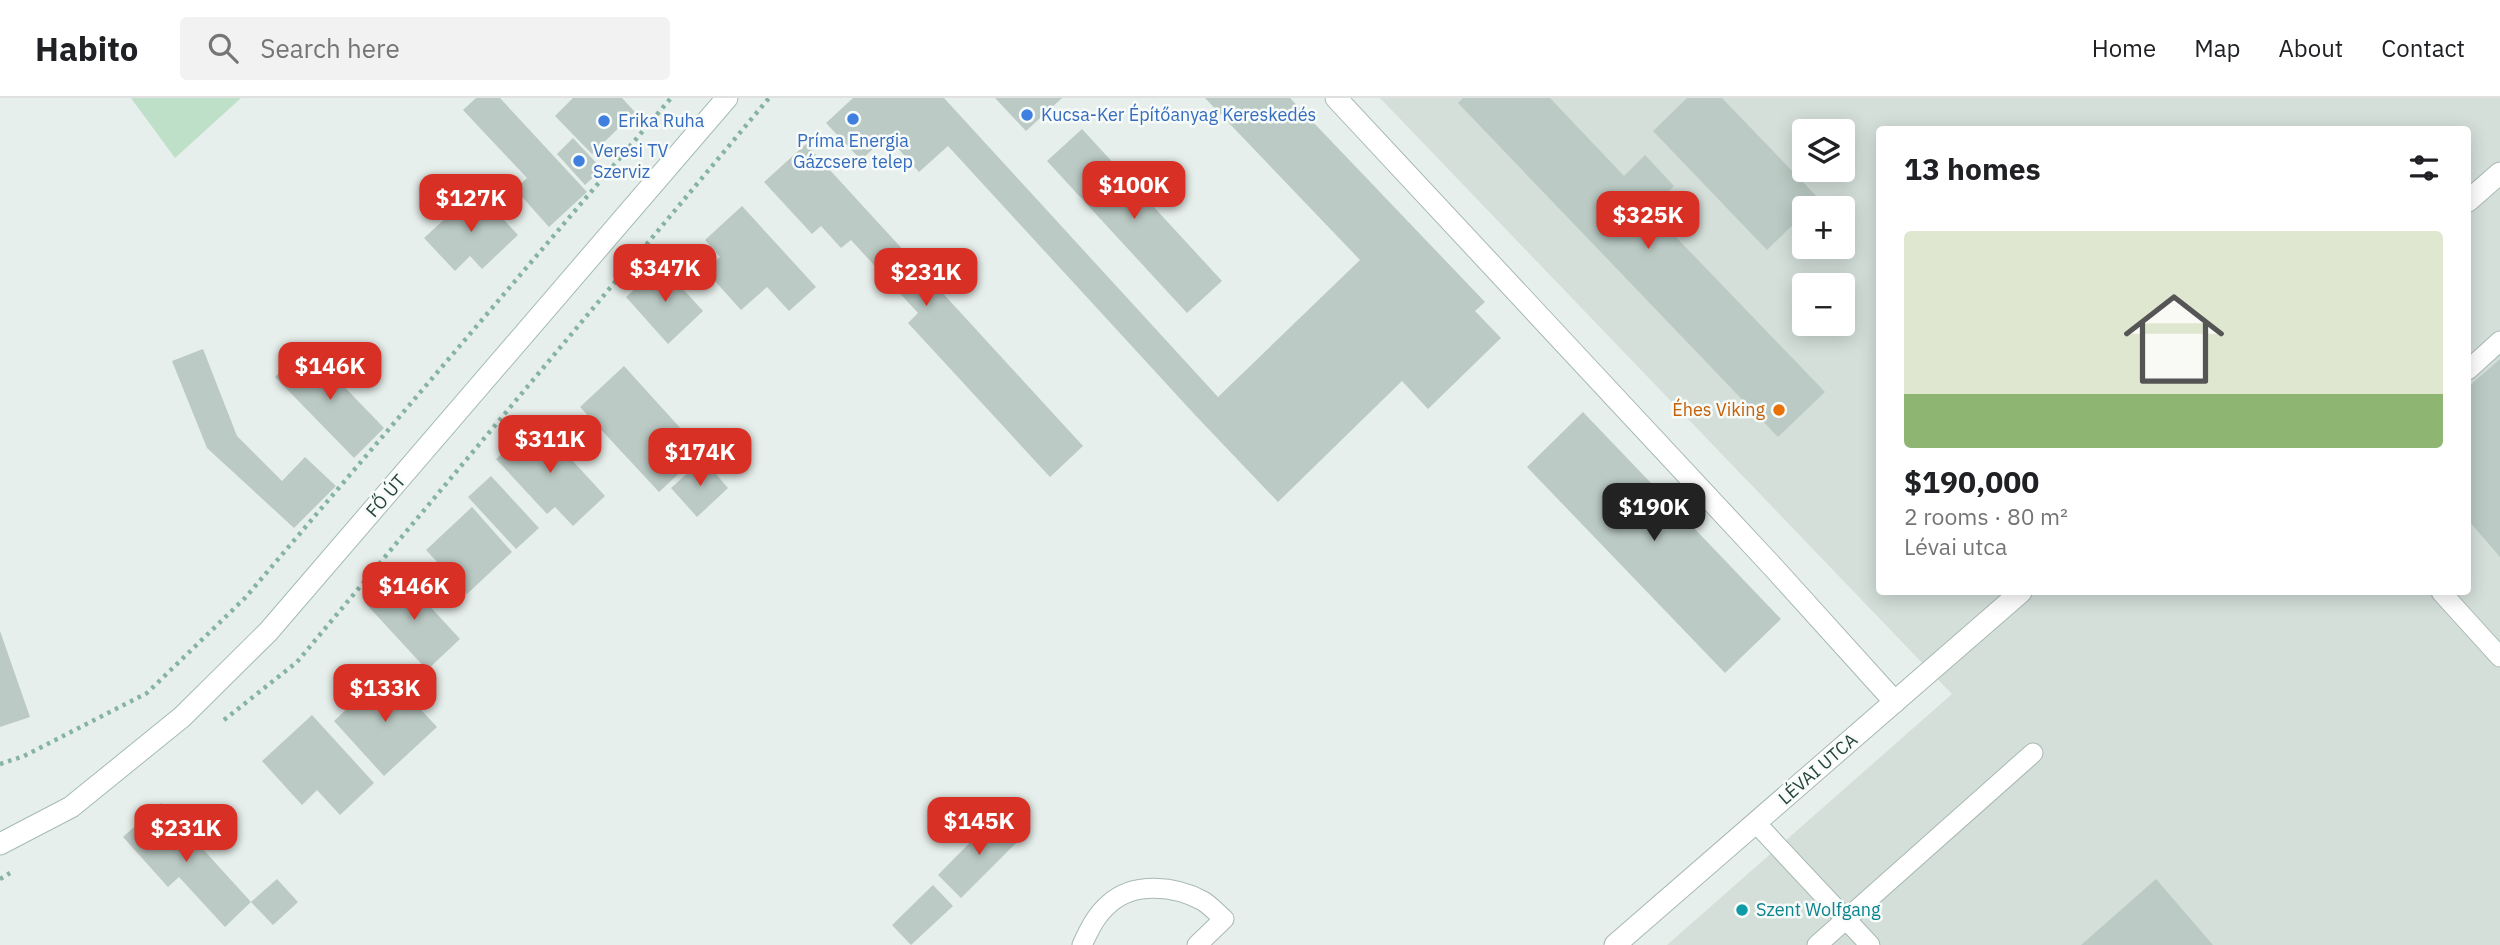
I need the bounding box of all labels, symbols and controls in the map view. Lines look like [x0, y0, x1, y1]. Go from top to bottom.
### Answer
search box [180, 17, 670, 80]
text: Habito [35, 27, 138, 70]
icon: search [204, 29, 242, 67]
text: Search here [260, 31, 400, 65]
text: Home [2092, 32, 2156, 64]
text: Map [2194, 32, 2240, 64]
text: About [2278, 32, 2343, 64]
text: Contact [2381, 32, 2465, 64]
place label: Kucsa-Ker Építőanyag Kereskedés [1041, 103, 1316, 126]
marker: Kucsa-Ker Építőanyag Kereskedés [1019, 107, 1035, 123]
place label: Erika Ruha [618, 109, 705, 132]
marker: Príma Energia Gázcsere telep [845, 111, 861, 127]
marker: Erika Ruha [596, 113, 612, 129]
map controls [1792, 119, 1855, 336]
button: layers [1792, 119, 1855, 182]
place label: Príma Energia Gázcsere telep [793, 129, 913, 173]
place label: Veresi TV Szerviz [593, 139, 669, 183]
text: 13 homes [1904, 149, 2041, 188]
icon: filters [2405, 149, 2443, 187]
marker: Veresi TV Szerviz [571, 153, 587, 169]
pin: $100K [1085, 162, 1183, 221]
text: $100K [1098, 169, 1170, 199]
pin: $127K [422, 174, 520, 234]
text: $127K [435, 182, 507, 212]
pin: $325K [1599, 192, 1697, 251]
button: + [1792, 196, 1855, 259]
text: $325K [1612, 199, 1684, 229]
pin: $347K [616, 244, 714, 304]
pin: $231K [877, 248, 975, 308]
text: $347K [629, 252, 701, 282]
text: $231K [890, 256, 962, 286]
button: − [1792, 273, 1855, 336]
icon: home [2111, 276, 2237, 402]
pin: $146K [281, 342, 379, 402]
text: $146K [294, 350, 366, 380]
place label: Éhes Viking [1672, 398, 1765, 421]
marker: Éhes Viking [1771, 402, 1787, 418]
pin: $311K [501, 416, 599, 475]
text: $311K [514, 423, 586, 453]
pin: $174K [651, 428, 749, 488]
text: $174K [664, 436, 736, 466]
text: $190,000 [1904, 462, 2039, 501]
street label: FŐ ÚT [361, 470, 410, 522]
pin: $190K [1605, 484, 1703, 543]
text: $190K [1618, 491, 1690, 521]
text: 2 rooms · 80 m² [1904, 501, 2068, 531]
text: Lévai utca [1904, 531, 2007, 561]
pin: $146K [365, 562, 463, 622]
text: $146K [378, 570, 450, 600]
pin: $133K [336, 664, 434, 724]
text: $133K [349, 672, 421, 702]
street label: LÉVAI UTCA [1773, 728, 1862, 809]
pin: $145K [930, 798, 1028, 857]
pin: $231K [137, 804, 235, 864]
text: $145K [943, 805, 1015, 835]
text: $231K [150, 812, 222, 842]
place label: Szent Wolfgang [1756, 898, 1881, 921]
marker: Szent Wolfgang [1734, 902, 1750, 918]

